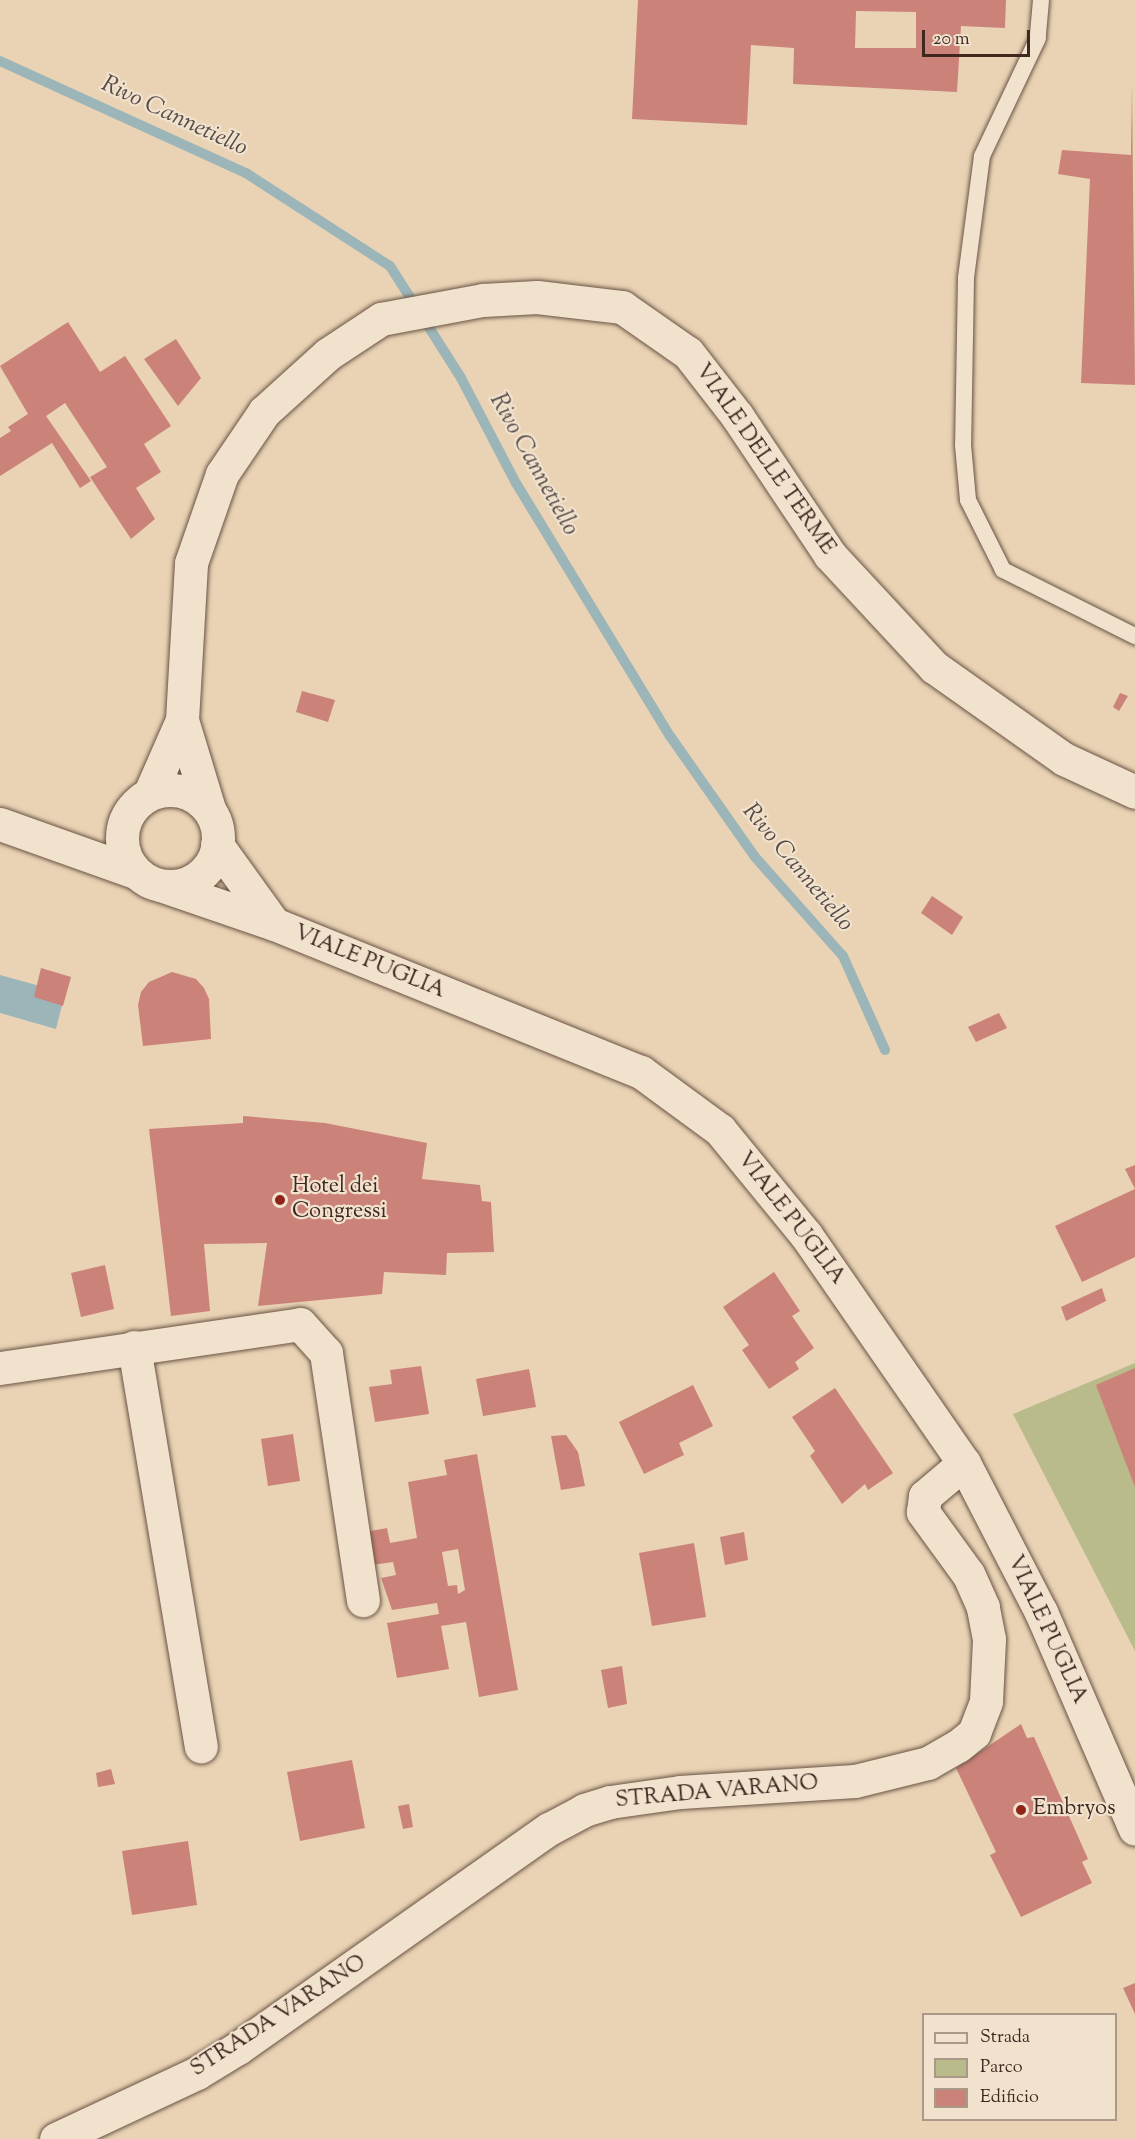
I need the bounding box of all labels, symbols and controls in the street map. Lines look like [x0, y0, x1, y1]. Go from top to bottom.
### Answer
scale bar [925, 18, 1033, 56]
text: 20 m [933, 27, 970, 53]
water label: Rivo Cannetiello [96, 71, 252, 163]
street label: VIALE DELLE TERME [688, 359, 840, 561]
water label: Rivo Cannetiello [482, 389, 584, 541]
water label: Rivo Cannetiello [735, 798, 859, 938]
street label: VIALE PUGLIA [290, 921, 448, 1005]
street label: VIALE PUGLIA [730, 1148, 850, 1290]
place label: Hotel dei Congressi [292, 1174, 387, 1226]
marker: Hotel dei Congressi [273, 1193, 287, 1207]
street label: VIALE PUGLIA [1000, 1552, 1092, 1708]
street label: STRADA VARANO [614, 1771, 820, 1815]
place label: Embryos [1033, 1797, 1116, 1823]
marker: Embryos [1014, 1803, 1028, 1817]
street label: STRADA VARANO [186, 1950, 372, 2084]
legend [922, 2013, 1117, 2121]
text: Strada [980, 2025, 1030, 2051]
text: Parco [980, 2055, 1023, 2081]
text: Edificio [980, 2085, 1039, 2111]

